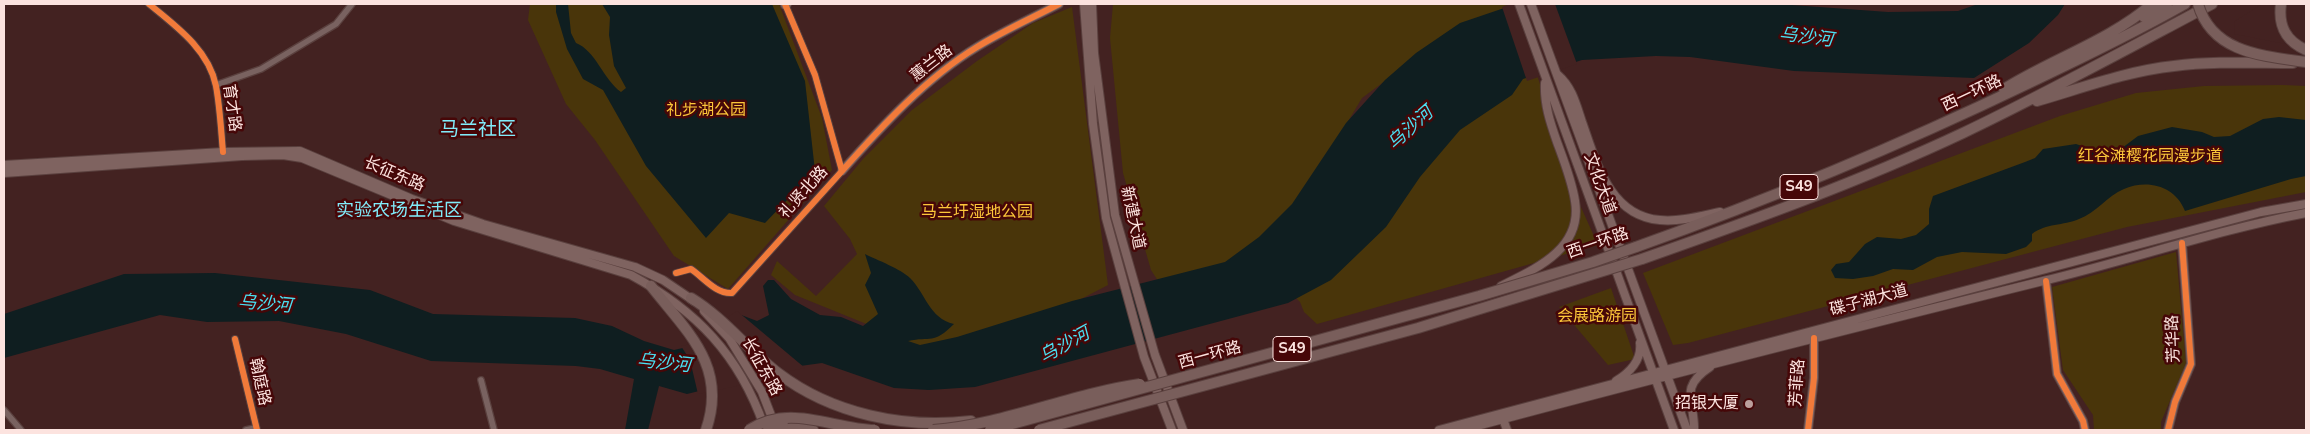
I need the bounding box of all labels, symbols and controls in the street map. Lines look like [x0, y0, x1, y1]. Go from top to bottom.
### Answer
water label: 乌沙河 [1778, 24, 1834, 52]
street label: 蕙兰路 [907, 42, 957, 86]
street label: 西一环路 [1939, 72, 2005, 116]
street label: 育才路 [218, 83, 244, 133]
park label: 礼步湖公园 [666, 101, 746, 121]
water label: 乌沙河 [1384, 103, 1438, 155]
district label: 马兰社区 [440, 119, 516, 141]
park label: 红谷滩樱花园漫步道 [2078, 147, 2222, 167]
street label: 文化大道 [1579, 151, 1619, 217]
street label: 长征东路 [361, 154, 427, 196]
street label: 礼贤北路 [775, 163, 833, 223]
road number: S49 [1780, 174, 1818, 200]
street label: 新建大道 [1116, 185, 1148, 251]
district label: 实验农场生活区 [336, 201, 462, 223]
park label: 马兰圩湿地公园 [921, 203, 1033, 223]
street label: 西一环路 [1565, 225, 1631, 263]
street label: 碟子湖大道 [1828, 281, 1910, 321]
water label: 乌沙河 [237, 292, 293, 318]
park label: 会展路游园 [1557, 307, 1637, 327]
street label: 芳华路 [2164, 315, 2184, 363]
water label: 乌沙河 [1036, 323, 1094, 369]
street label: 长征东路 [737, 334, 785, 400]
road number: S49 [1273, 336, 1311, 362]
street label: 西一环路 [1177, 338, 1243, 374]
water label: 乌沙河 [636, 350, 692, 378]
street label: 翰庭路 [245, 357, 273, 407]
street label: 芳菲路 [1787, 358, 1809, 408]
place label: 招银大厦 [1675, 394, 1739, 414]
marker: 招银大厦 [1743, 398, 1755, 410]

